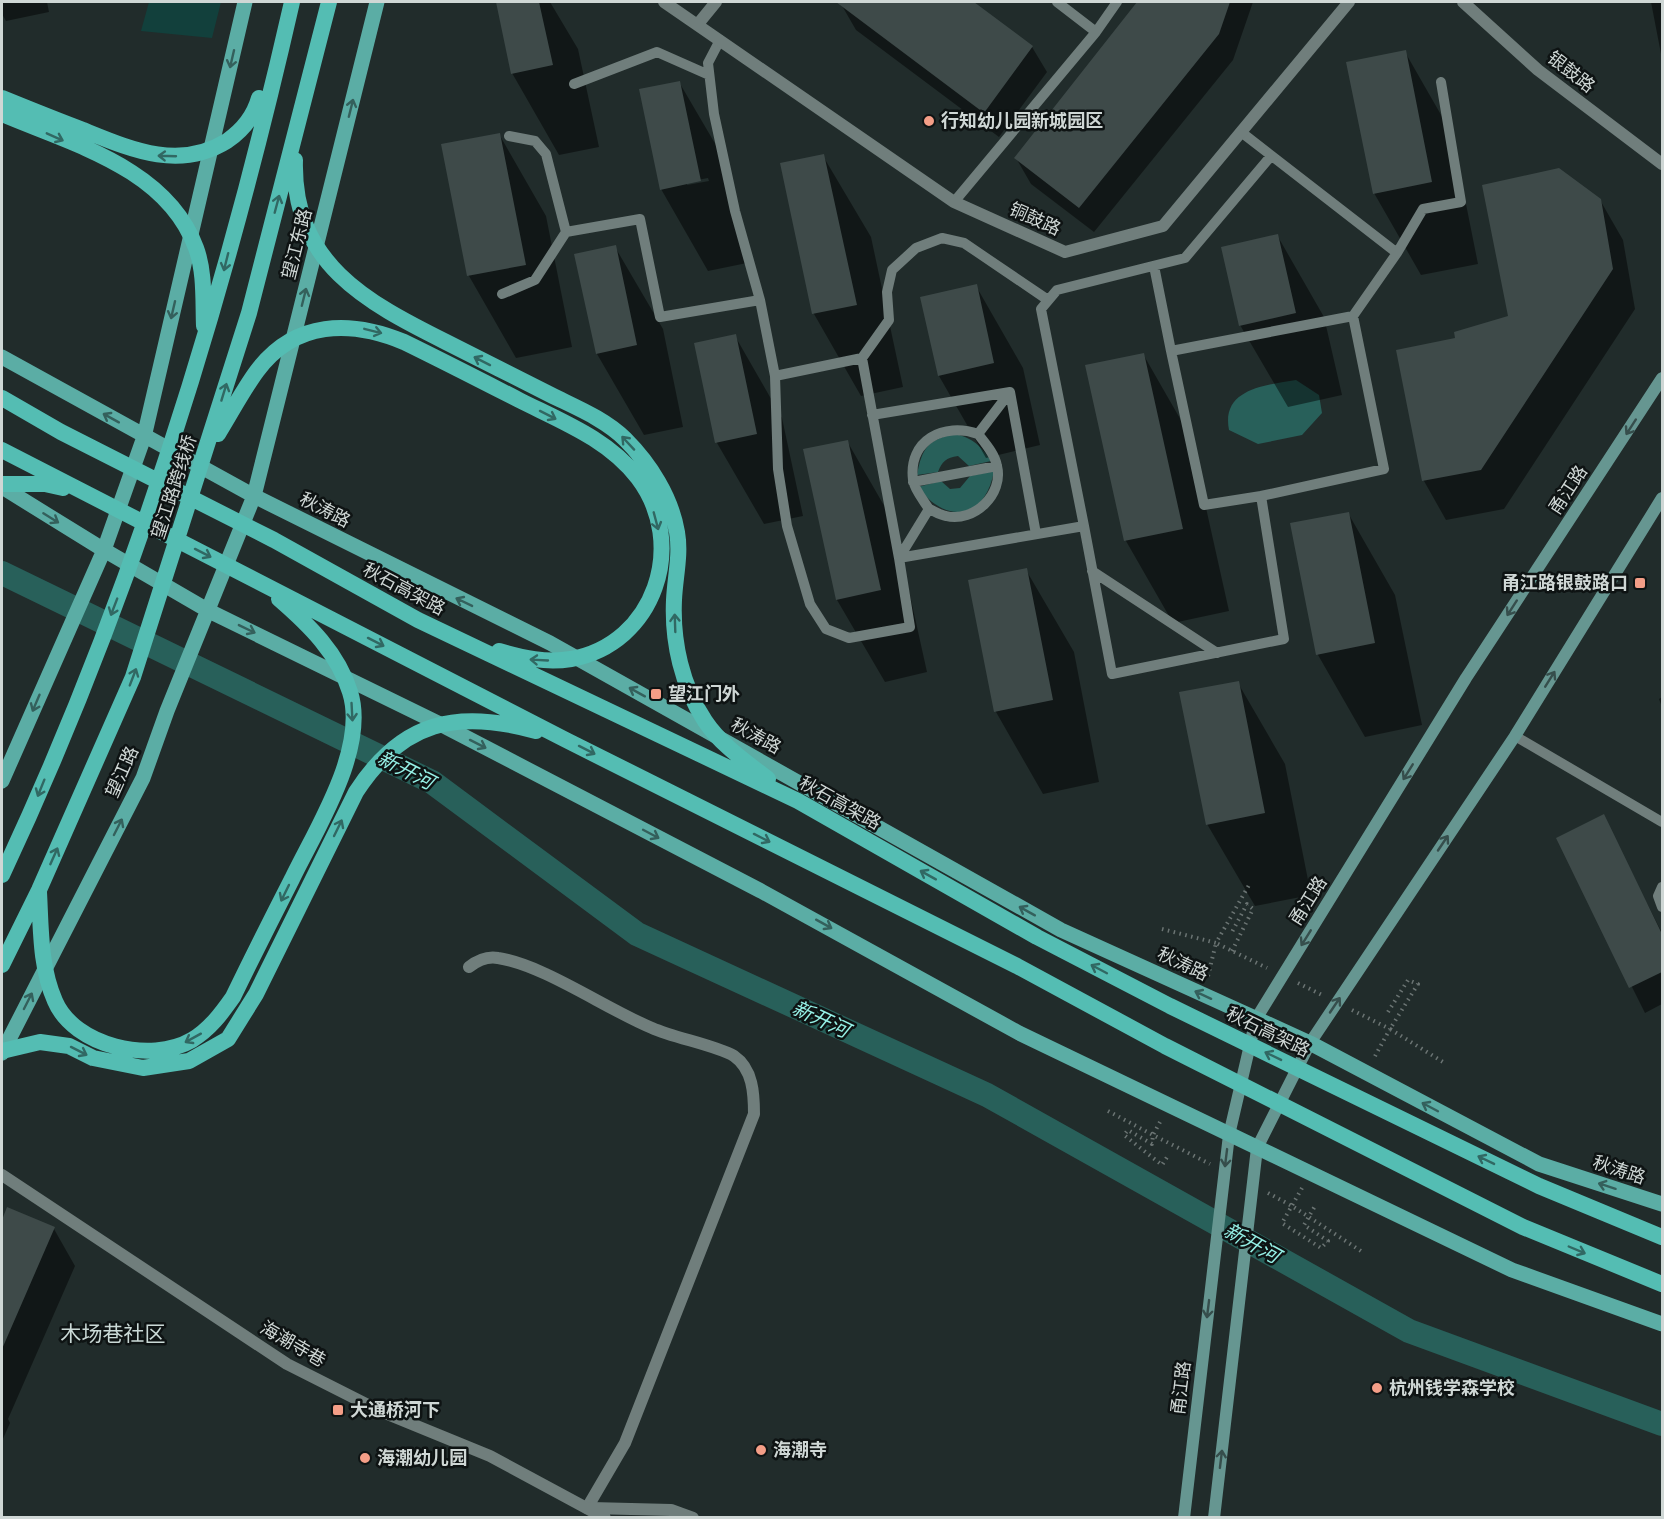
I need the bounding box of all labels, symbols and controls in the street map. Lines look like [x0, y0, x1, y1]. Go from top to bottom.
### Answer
street label: 银鼓路 [1543, 45, 1600, 97]
one-way arrow [226, 49, 238, 68]
one-way arrow [345, 98, 357, 117]
place label: 行知幼儿园新城园区 [941, 108, 1103, 132]
marker: 行知幼儿园新城园区 [922, 114, 936, 128]
one-way arrow [45, 132, 64, 143]
one-way arrow [158, 151, 178, 162]
one-way arrow [272, 195, 284, 214]
street label: 铜鼓路 [1006, 196, 1065, 240]
street label: 望江东路 [276, 206, 316, 282]
one-way arrow [219, 252, 231, 271]
one-way arrow [298, 288, 310, 307]
one-way arrow [167, 300, 179, 319]
one-way arrow [363, 325, 382, 337]
one-way arrow [474, 354, 492, 366]
one-way arrow [220, 383, 231, 402]
one-way arrow [539, 409, 557, 421]
one-way arrow [102, 412, 120, 423]
one-way arrow [1624, 418, 1637, 435]
street label: 望江路跨线桥 [145, 432, 201, 542]
one-way arrow [621, 435, 635, 450]
street label: 甬江路 [1542, 460, 1592, 519]
street label: 秋涛路 [296, 486, 355, 532]
one-way arrow [651, 511, 662, 530]
one-way arrow [42, 512, 59, 524]
one-way arrow [194, 547, 211, 559]
street label: 秋石高架路 [359, 556, 450, 620]
place label: 甬江路银鼓路口 [1502, 570, 1628, 594]
marker: 甬江路银鼓路口 [1633, 576, 1647, 590]
one-way arrow [456, 595, 474, 607]
one-way arrow [108, 597, 119, 615]
one-way arrow [1506, 599, 1519, 616]
one-way arrow [669, 614, 680, 634]
one-way arrow [237, 624, 255, 636]
one-way arrow [367, 637, 385, 648]
one-way arrow [530, 654, 550, 665]
one-way arrow [128, 668, 139, 687]
one-way arrow [1544, 671, 1556, 688]
place label: 望江门外 [668, 681, 740, 705]
one-way arrow [629, 686, 646, 698]
marker: 望江门外 [649, 687, 663, 701]
one-way arrow [29, 694, 40, 712]
one-way arrow [347, 702, 358, 721]
street label: 秋涛路 [727, 712, 786, 759]
one-way arrow [469, 738, 487, 750]
street label: 望江路 [99, 742, 143, 801]
water label: 新开河 [373, 744, 443, 797]
one-way arrow [578, 745, 596, 756]
one-way arrow [1402, 763, 1414, 780]
street label: 秋石高架路 [795, 770, 886, 834]
one-way arrow [35, 778, 46, 796]
one-way arrow [113, 819, 124, 837]
one-way arrow [333, 820, 344, 838]
one-way arrow [642, 828, 659, 840]
one-way arrow [752, 832, 770, 844]
one-way arrow [1437, 834, 1450, 851]
one-way arrow [49, 847, 61, 865]
one-way arrow [920, 869, 937, 881]
street label: 甬江路 [1283, 871, 1332, 930]
one-way arrow [279, 883, 290, 901]
one-way arrow [1019, 904, 1036, 916]
one-way arrow [814, 919, 832, 930]
one-way arrow [1299, 929, 1311, 946]
street label: 秋涛路 [1154, 941, 1213, 985]
one-way arrow [1090, 963, 1108, 974]
one-way arrow [1194, 988, 1212, 1000]
one-way arrow [23, 992, 35, 1010]
water label: 新开河 [788, 994, 858, 1045]
one-way arrow [1329, 997, 1341, 1014]
street label: 秋石高架路 [1223, 1001, 1314, 1062]
one-way arrow [184, 1033, 202, 1044]
one-way arrow [69, 1046, 87, 1057]
one-way arrow [1264, 1050, 1282, 1062]
one-way arrow [1421, 1100, 1439, 1112]
one-way arrow [1220, 1148, 1231, 1168]
street label: 秋涛路 [1590, 1149, 1649, 1189]
one-way arrow [1477, 1154, 1495, 1166]
one-way arrow [1598, 1180, 1617, 1191]
water label: 新开河 [1219, 1216, 1289, 1271]
one-way arrow [1567, 1245, 1586, 1256]
one-way arrow [1203, 1299, 1214, 1319]
street label: 海潮寺巷 [256, 1315, 331, 1372]
district label: 木场巷社区 [61, 1319, 166, 1347]
street label: 甬江路 [1165, 1360, 1195, 1416]
place label: 杭州钱学森学校 [1389, 1375, 1515, 1399]
marker: 杭州钱学森学校 [1370, 1381, 1384, 1395]
place label: 大通桥河下 [350, 1397, 440, 1421]
marker: 大通桥河下 [331, 1403, 345, 1417]
place label: 海潮寺 [773, 1437, 827, 1461]
marker: 海潮寺 [754, 1443, 768, 1457]
place label: 海潮幼儿园 [377, 1445, 467, 1469]
one-way arrow [1215, 1450, 1226, 1470]
marker: 海潮幼儿园 [358, 1451, 372, 1465]

